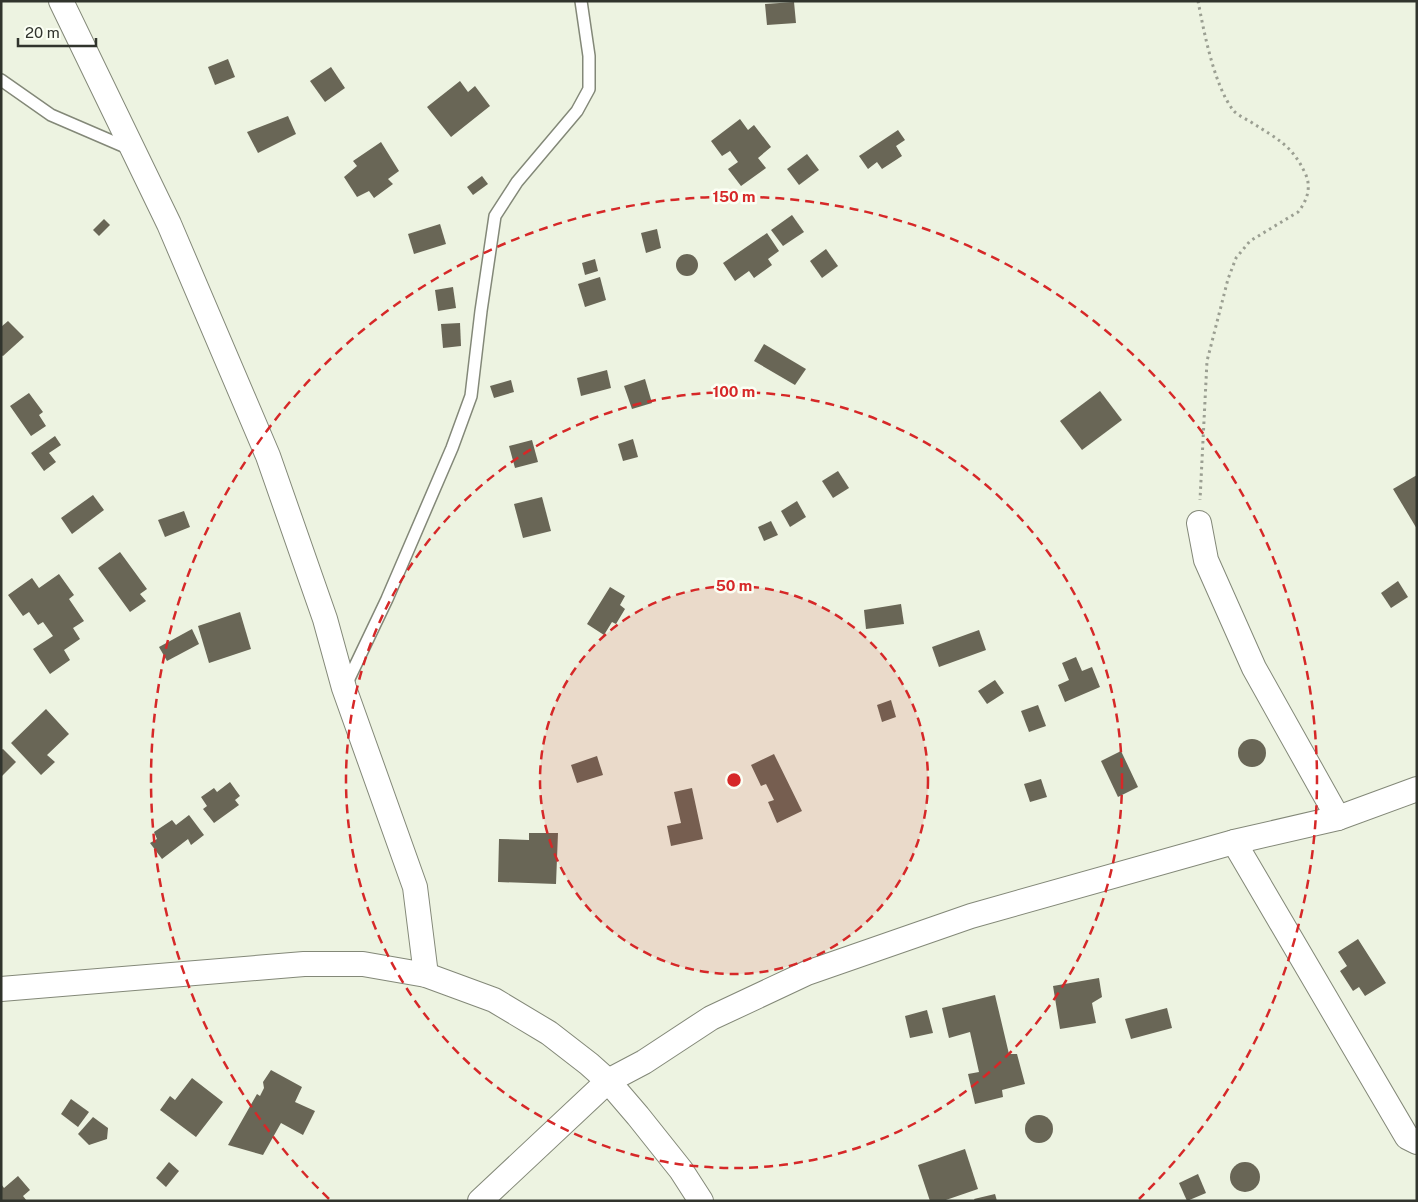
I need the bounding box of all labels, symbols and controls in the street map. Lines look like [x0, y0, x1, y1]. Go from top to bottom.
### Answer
scale bar [18, 15, 95, 47]
text: 20 m [25, 24, 60, 41]
text: 150 m [712, 188, 756, 205]
text: 100 m [713, 383, 755, 400]
text: 50 m [716, 577, 752, 594]
centre of rings [725, 771, 743, 789]

